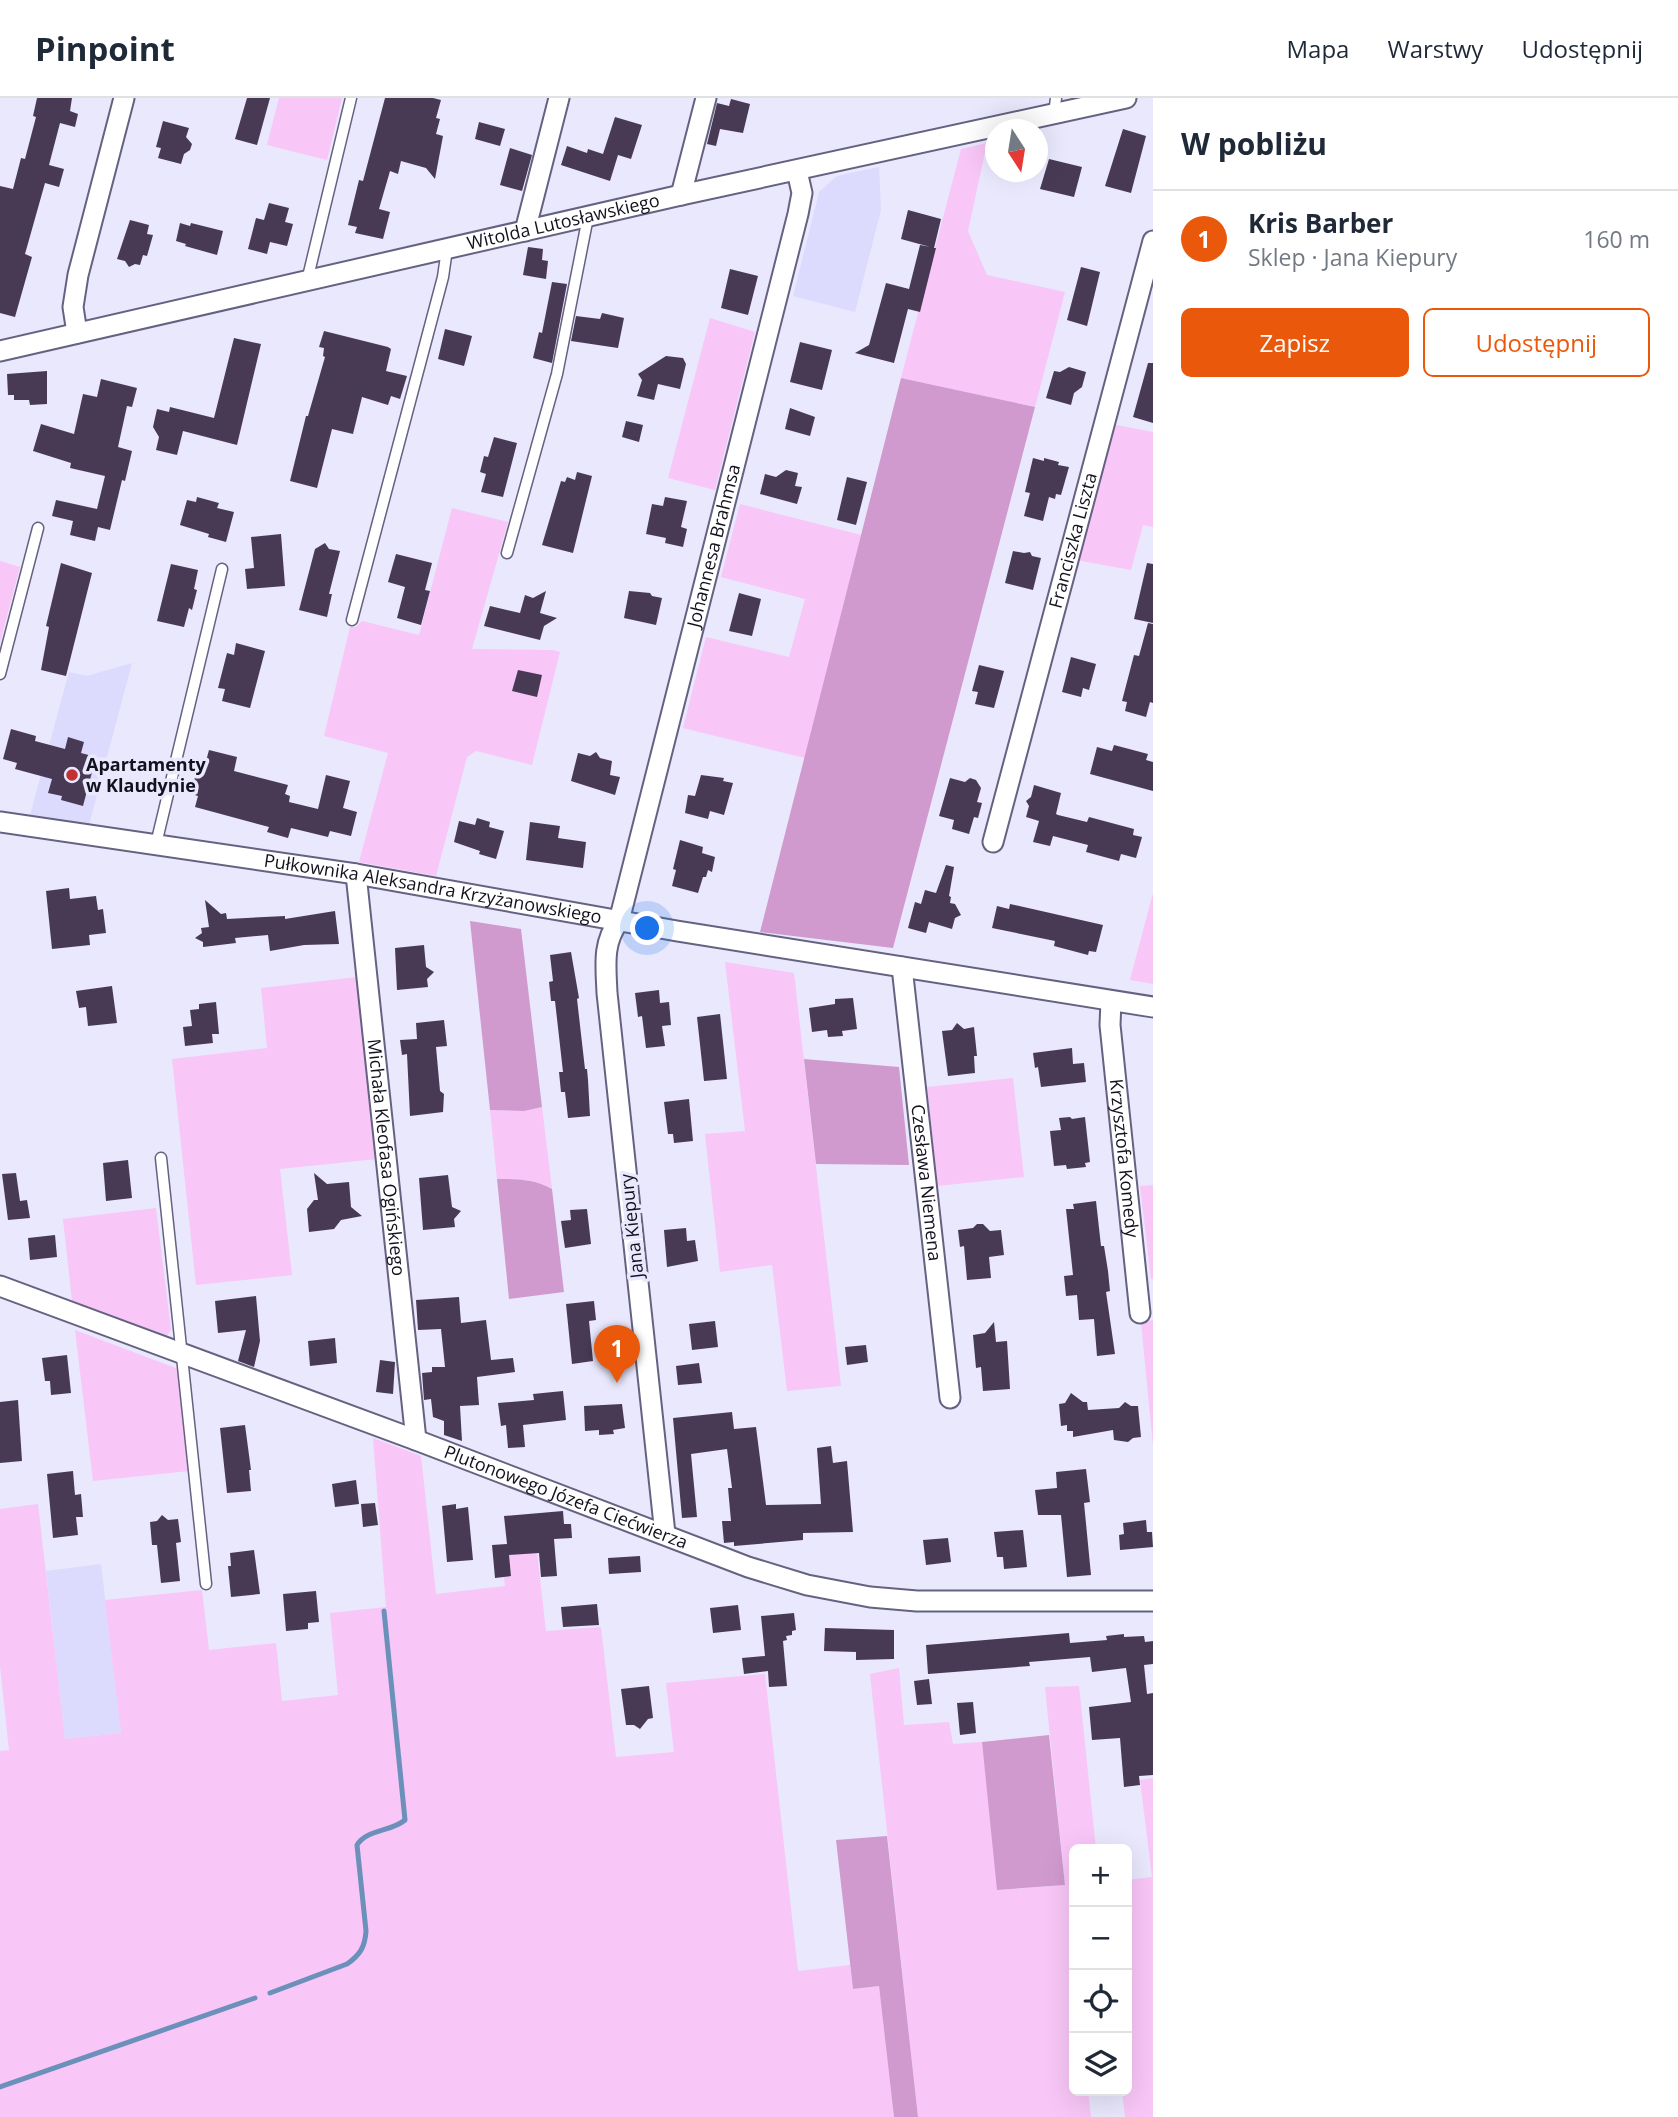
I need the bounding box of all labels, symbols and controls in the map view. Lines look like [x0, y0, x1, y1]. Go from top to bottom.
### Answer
text: Pinpoint [35, 26, 175, 71]
text: Mapa [1287, 32, 1349, 65]
text: Warstwy [1387, 32, 1483, 65]
text: Udostępnij [1521, 32, 1643, 65]
north arrow [985, 119, 1048, 182]
text: W pobliżu [1181, 123, 1327, 164]
street label: Witolda Lutosławskiego [465, 187, 662, 255]
text: Kris Barber [1248, 205, 1393, 241]
text: 1 [1197, 223, 1211, 255]
text: 160 m [1583, 223, 1650, 255]
text: Sklep · Jana Kiepury [1248, 241, 1457, 273]
button: Zapisz [1181, 308, 1409, 377]
button: Udostępnij [1423, 308, 1650, 377]
street label: Johannesa Brahmsa [680, 461, 745, 632]
street label: Franciszka Liszta [1043, 470, 1102, 611]
place label: Apartamenty w Klaudynie [86, 752, 206, 797]
marker: Apartamenty w Klaudynie [64, 767, 80, 783]
street label: Pułkownika Aleksandra Krzyżanowskiego [263, 848, 604, 928]
your location [630, 911, 664, 945]
street label: Michała Kleofasa Ogińskiego [363, 1038, 412, 1277]
street label: Krzysztofa Komedy [1105, 1078, 1145, 1240]
street label: Czesława Niemena [906, 1103, 948, 1262]
street label: Jana Kiepury [613, 1172, 649, 1281]
pin: 1 [594, 1325, 640, 1383]
street label: Plutonowego Józefa Ciećwierza [441, 1439, 691, 1554]
map controls [1069, 1844, 1132, 2096]
button: + [1069, 1844, 1132, 1907]
button: − [1069, 1907, 1132, 1970]
button: locate [1069, 1970, 1132, 2033]
button: layers [1069, 2033, 1132, 2096]

